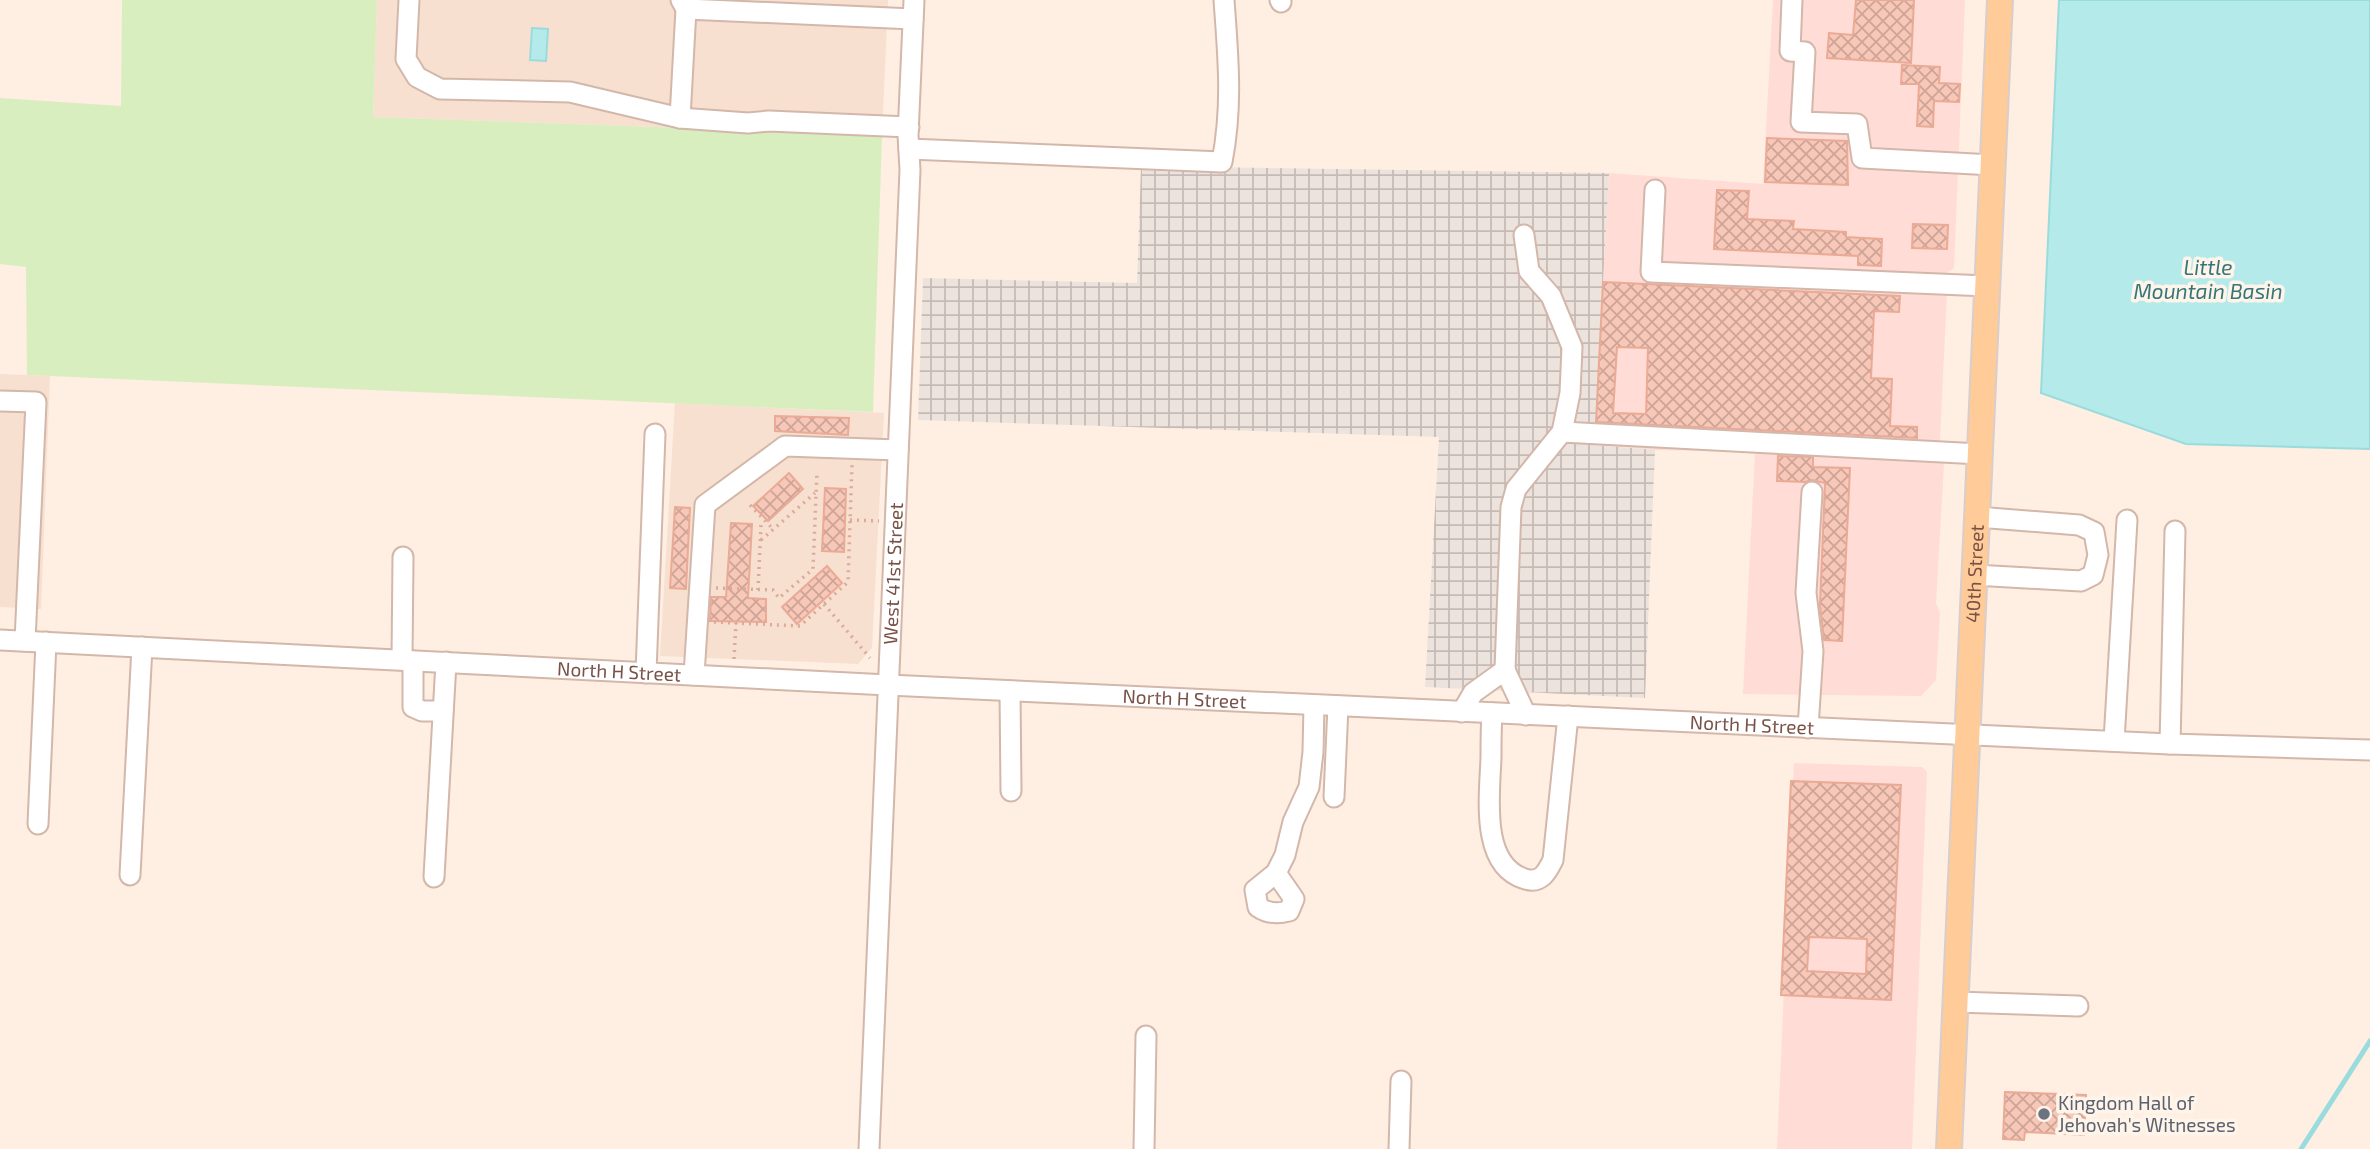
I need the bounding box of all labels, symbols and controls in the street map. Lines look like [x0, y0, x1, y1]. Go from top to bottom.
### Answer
water label: Little Mountain Basin [2133, 254, 2283, 303]
street label: West 41st Street [878, 502, 907, 645]
street label: 40th Street [1960, 524, 1988, 623]
street label: North H Street [557, 656, 682, 686]
street label: North H Street [1122, 684, 1247, 712]
street label: North H Street [1689, 710, 1815, 739]
place label: Kingdom Hall of Jehovah's Witnesses [2058, 1091, 2236, 1136]
marker: Kingdom Hall of Jehovah's Witnesses [2036, 1106, 2052, 1122]

